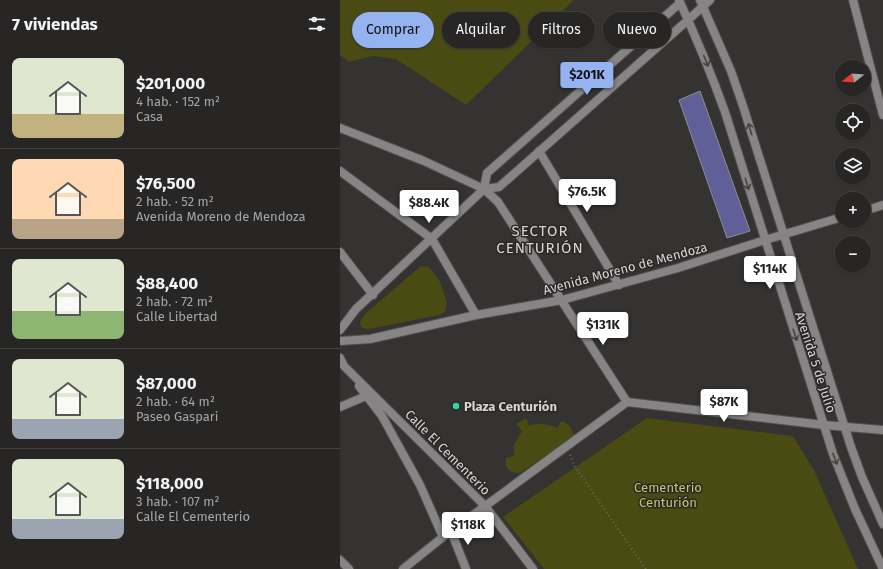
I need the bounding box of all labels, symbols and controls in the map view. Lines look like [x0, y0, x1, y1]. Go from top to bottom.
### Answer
chip: Comprar [352, 12, 434, 48]
chip: Alquilar [442, 12, 520, 48]
chip: Filtros [528, 12, 595, 48]
chip: Nuevo [603, 12, 671, 48]
icon: filters [306, 13, 328, 35]
text: 7 viviendas [12, 14, 98, 35]
one-way arrow [703, 55, 710, 67]
north arrow [835, 60, 871, 96]
map controls [835, 60, 871, 272]
pin: $201K [559, 62, 615, 96]
text: $201K [569, 67, 605, 82]
text: $201,000 [136, 73, 205, 94]
icon: home [44, 74, 92, 122]
text: 4 hab. · 152 m² [136, 94, 220, 109]
button: locate [835, 104, 871, 140]
text: Casa [136, 109, 163, 124]
one-way arrow [746, 123, 753, 136]
button: layers [835, 148, 871, 184]
text: $76,500 [136, 173, 195, 194]
icon: home [44, 175, 92, 223]
one-way arrow [744, 178, 751, 191]
pin: $76.5K [554, 179, 620, 213]
text: $76.5K [568, 184, 606, 199]
pin: $88.4K [396, 190, 462, 224]
button: + [835, 192, 871, 228]
text: 2 hab. · 52 m² [136, 194, 214, 209]
text: $88.4K [409, 195, 449, 210]
text: Avenida Moreno de Mendoza [136, 209, 305, 224]
district label: SECTOR CENTURIÓN [496, 222, 584, 257]
button: − [835, 236, 871, 272]
street label: Avenida Moreno de Mendoza [541, 239, 709, 298]
pin: $114K [742, 256, 798, 290]
text: $114K [753, 261, 787, 276]
text: $88,400 [136, 273, 198, 294]
icon: home [44, 275, 92, 323]
text: 2 hab. · 72 m² [136, 294, 213, 309]
text: Calle Libertad [136, 309, 218, 324]
street label: Avenida 5 de Julio [792, 310, 839, 415]
pin: $131K [575, 312, 631, 346]
text: $131K [586, 317, 620, 332]
one-way arrow [792, 328, 799, 341]
text: $87,000 [136, 373, 197, 394]
icon: home [44, 375, 92, 423]
pin: $87K [700, 389, 748, 423]
text: 2 hab. · 64 m² [136, 394, 215, 409]
text: $87K [710, 394, 738, 409]
place label: Plaza Centurión [464, 399, 557, 414]
marker: Plaza Centurión [451, 401, 461, 411]
street label: Calle El Cementerio [402, 407, 493, 498]
text: Paseo Gaspari [136, 409, 219, 424]
one-way arrow [831, 452, 839, 464]
text: $118,000 [136, 473, 204, 494]
icon: home [44, 475, 92, 523]
park label: Cementerio Centurión [634, 480, 702, 510]
text: 3 hab. · 107 m² [136, 494, 219, 509]
text: Calle El Cementerio [136, 509, 250, 524]
pin: $118K [440, 512, 496, 546]
text: $118K [451, 517, 485, 532]

